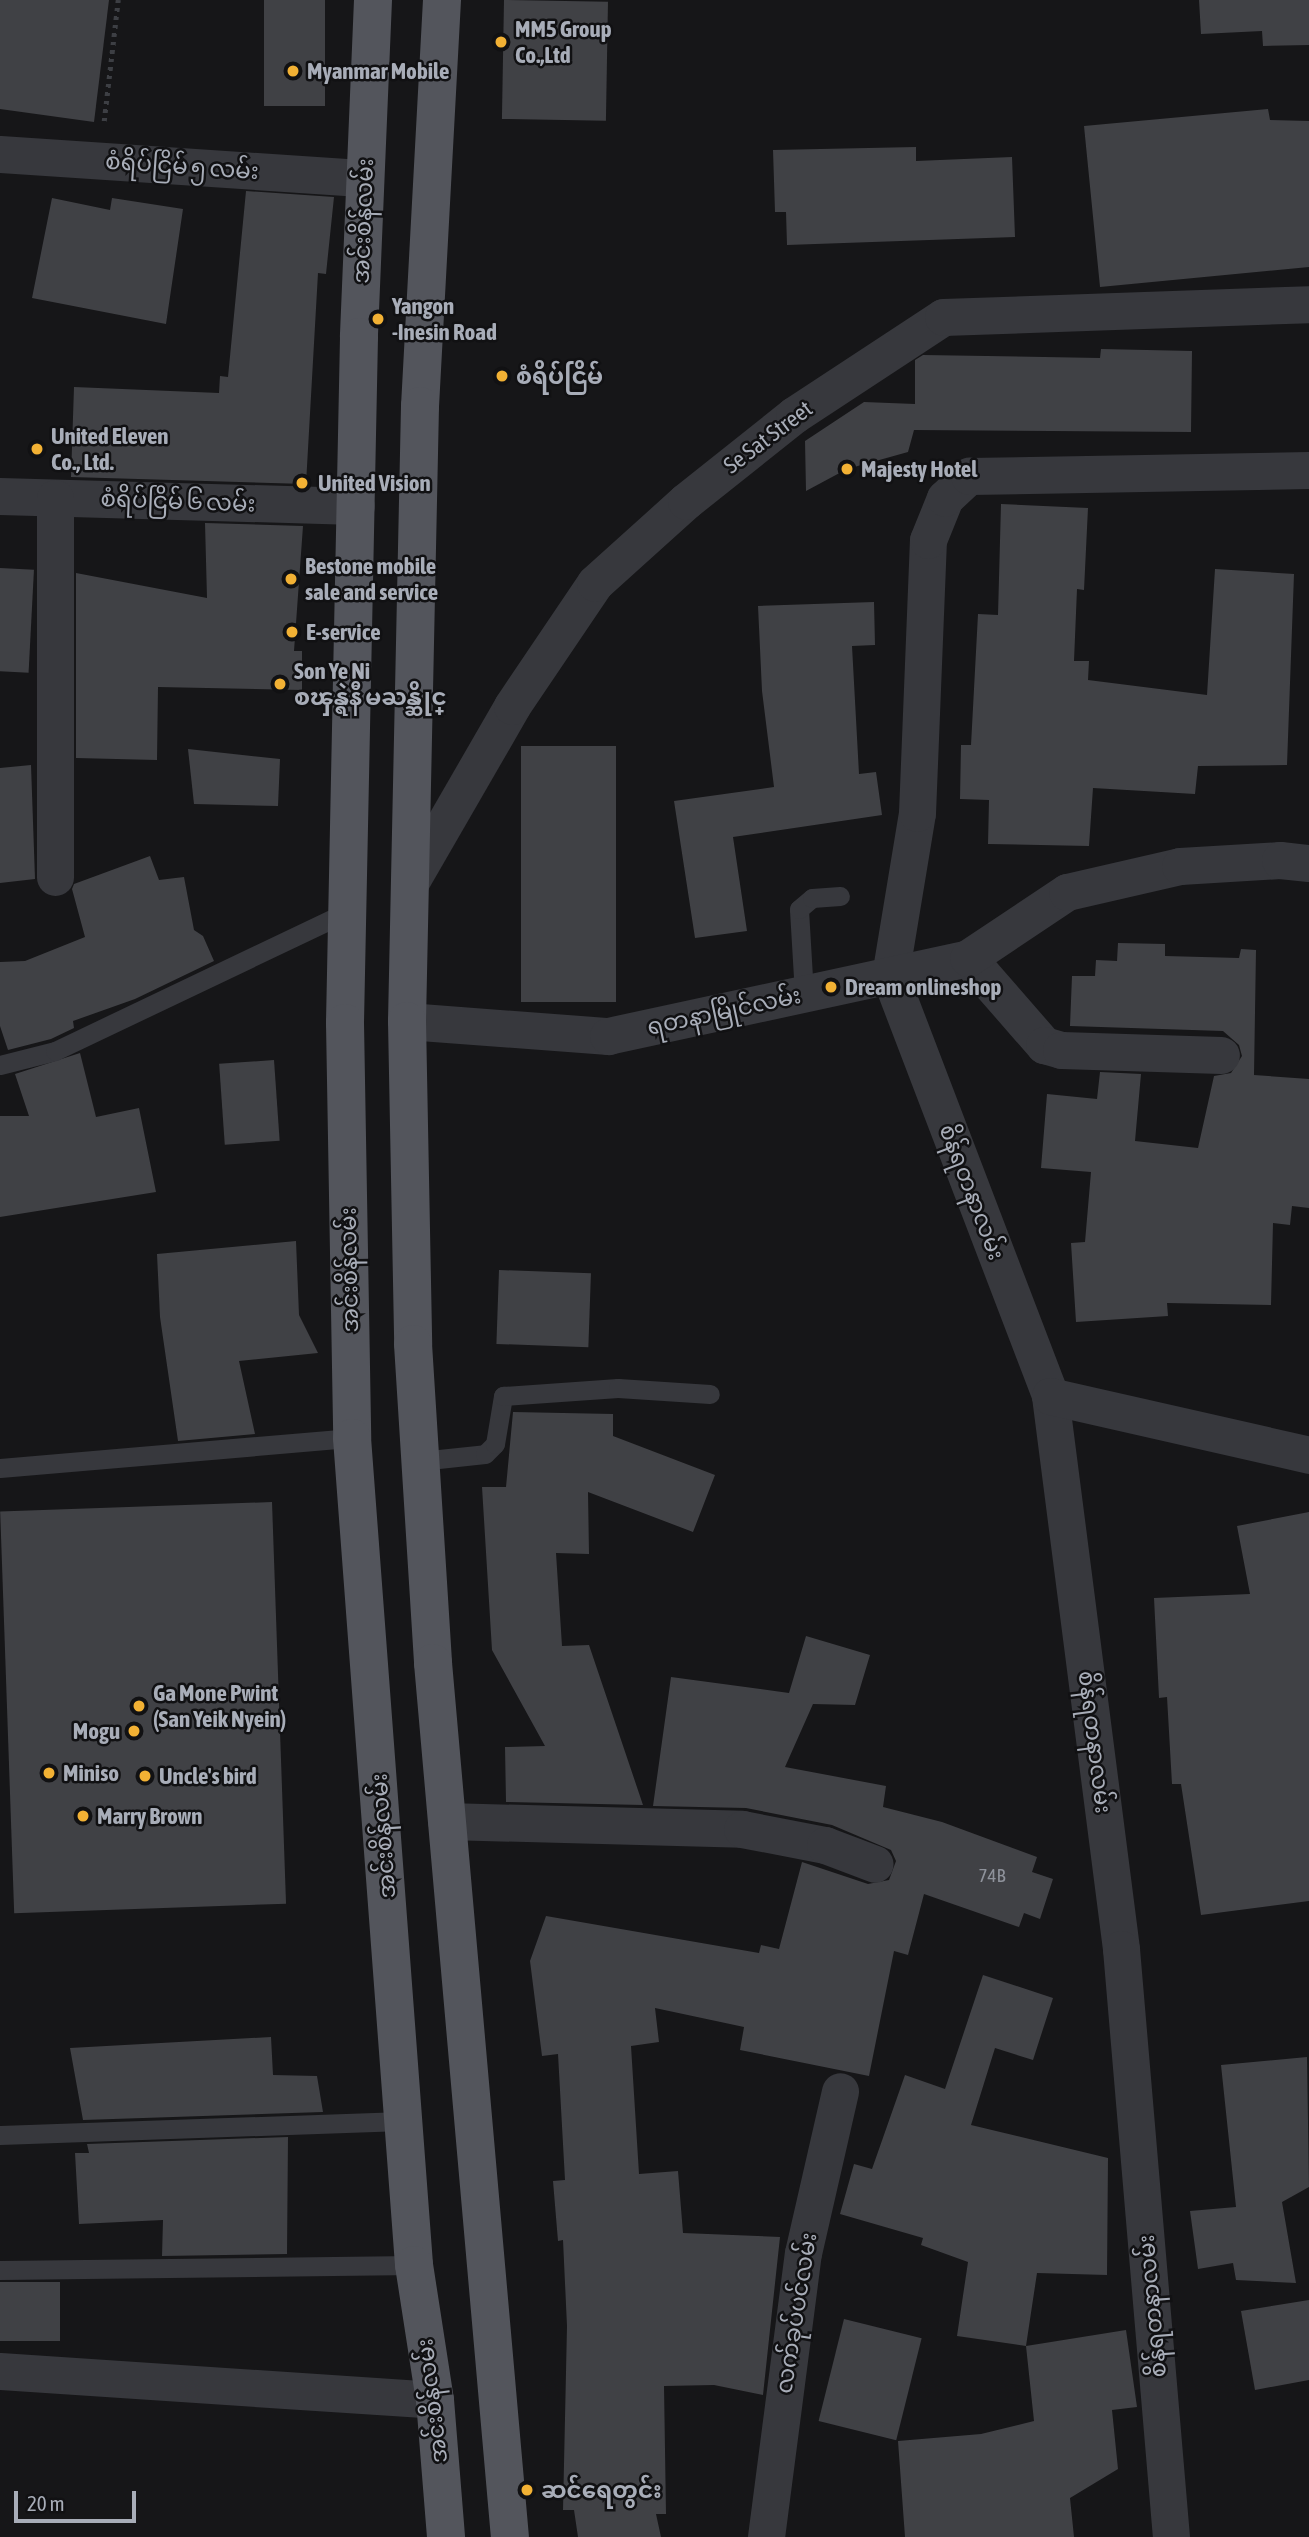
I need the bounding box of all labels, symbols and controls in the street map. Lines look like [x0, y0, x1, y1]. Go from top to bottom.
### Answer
place label: MM5 Group Co.,Ltd [515, 15, 612, 69]
marker: MM5 Group Co.,Ltd [493, 34, 509, 50]
place label: Myanmar Mobile [307, 57, 449, 85]
marker: Myanmar Mobile [285, 63, 301, 79]
street label: စံရိပ်ငြိမ် ၅ လမ်း [104, 147, 260, 185]
street label: အင်းစိန်လမ်း [347, 158, 379, 284]
place label: Yangon -Inesin Road [392, 292, 497, 346]
marker: Yangon -Inesin Road [370, 311, 386, 327]
place label: စံရိပ်ငြိမ် [516, 362, 603, 390]
marker: စံရိပ်ငြိမ် [494, 368, 510, 384]
street label: Se Sat Street [718, 395, 818, 479]
place label: United Eleven Co., Ltd. [51, 422, 169, 476]
marker: United Eleven Co., Ltd. [29, 441, 45, 457]
place label: Majesty Hotel [861, 455, 977, 483]
marker: Majesty Hotel [839, 461, 855, 477]
place label: United Vision [318, 469, 431, 497]
marker: United Vision [292, 473, 312, 493]
street label: စံရိပ်ငြိမ် ၆ လမ်း [100, 485, 256, 517]
place label: Bestone mobile sale and service [305, 552, 438, 606]
marker: Bestone mobile sale and service [283, 571, 299, 587]
place label: E-service [306, 618, 381, 646]
marker: E-service [284, 624, 300, 640]
place label: Son Ye Ni စၾန္ရဲနီ မႀန္ဆိုင္ [294, 657, 447, 711]
marker: Son Ye Ni စၾန္ရဲနီ မႀန္ဆိုင္ [272, 676, 288, 692]
place label: Dream onlineshop [845, 973, 1001, 1001]
marker: Dream onlineshop [823, 979, 839, 995]
street label: ရတနာမြိုင်လမ်း [645, 981, 803, 1041]
street label: စိန်ရတနာလမ်း [933, 1120, 1011, 1264]
street label: အင်းစိန်လမ်း [334, 1207, 364, 1333]
street label: စိန်ရတနာလမ်း [1073, 1669, 1117, 1815]
place label: Ga Mone Pwint (San Yeik Nyein) [153, 1679, 286, 1733]
marker: Ga Mone Pwint (San Yeik Nyein) [131, 1698, 147, 1714]
place label: Mogu [73, 1717, 120, 1745]
marker: Mogu [126, 1723, 142, 1739]
place label: Miniso [63, 1759, 119, 1787]
place label: Uncle's bird [159, 1762, 257, 1790]
marker: Miniso [41, 1765, 57, 1781]
marker: Uncle's bird [137, 1768, 153, 1784]
street label: အင်းစိန်လမ်း [365, 1772, 401, 1900]
place label: Marry Brown [97, 1802, 202, 1830]
marker: Marry Brown [75, 1808, 91, 1824]
house number: 74B [979, 1865, 1005, 1887]
street label: လက်ခုပ်ပင်လမ်း [770, 2230, 822, 2396]
street label: စိန်ရတနာလမ်း [1132, 2233, 1172, 2379]
street label: အင်းစိန်လမ်း [411, 2337, 453, 2465]
place label: ဆင်ရေတွင်း [541, 2476, 662, 2504]
scale bar [18, 2478, 140, 2522]
marker: ဆင်ရေတွင်း [519, 2482, 535, 2498]
text: 20 m [27, 2491, 65, 2515]

